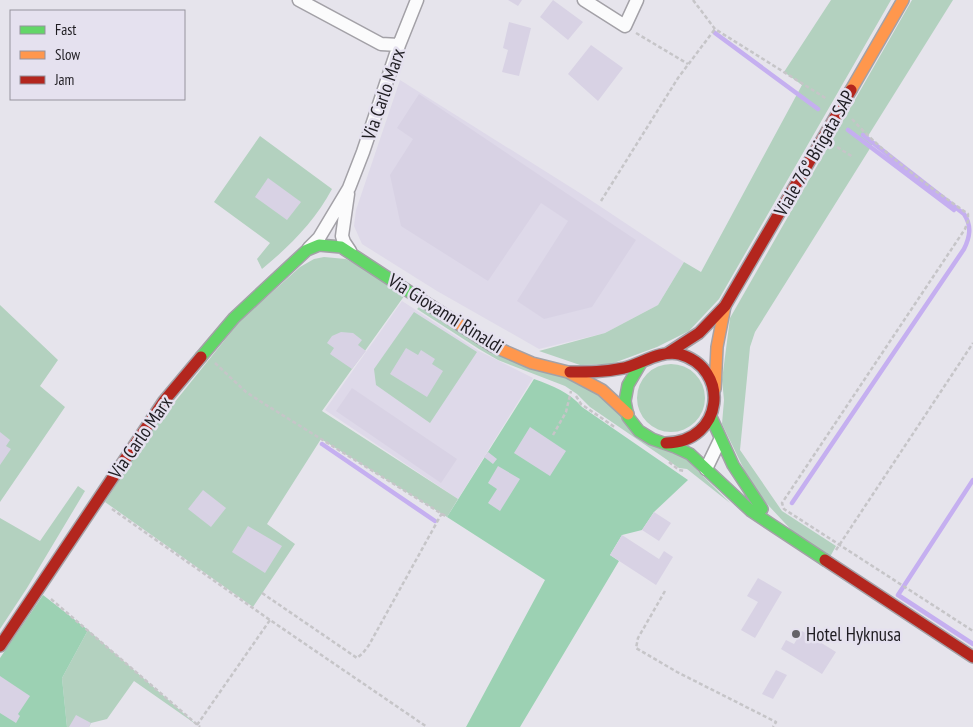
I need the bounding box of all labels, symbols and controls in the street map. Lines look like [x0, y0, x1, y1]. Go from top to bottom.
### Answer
legend [10, 10, 185, 100]
text: Fast [55, 20, 76, 39]
text: Slow [55, 45, 80, 64]
street label: Via Carlo Marx [356, 45, 410, 144]
text: Jam [54, 70, 74, 89]
street label: Viale 76° Brigata SAP [768, 86, 860, 221]
street label: Via Giovanni Rinaldi [383, 267, 508, 358]
street label: Via Carlo Marx [102, 391, 177, 484]
place label: Hotel Hyknusa [806, 622, 901, 646]
marker: Hotel Hyknusa [790, 628, 802, 640]

